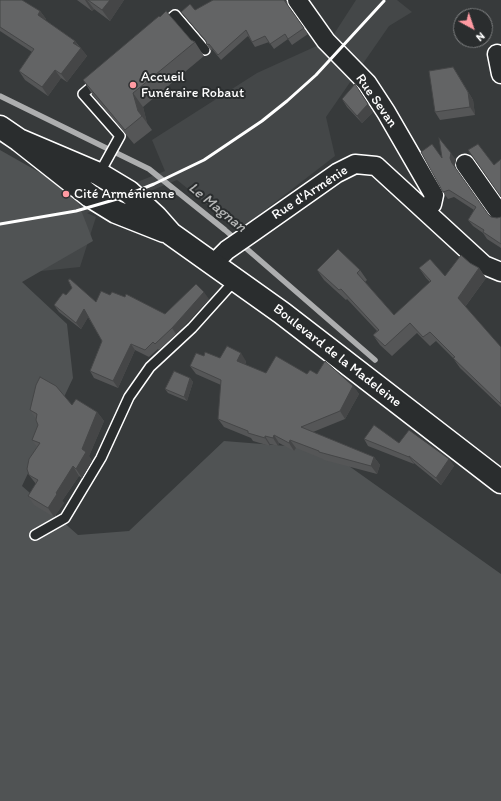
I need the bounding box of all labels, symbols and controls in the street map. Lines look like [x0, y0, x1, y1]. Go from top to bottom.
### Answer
north arrow [453, 8, 493, 48]
text: N [473, 29, 487, 44]
place label: Accueil Funéraire Robaut [141, 69, 244, 102]
street label: Rue Sevan [352, 71, 400, 131]
marker: Accueil Funéraire Robaut [128, 80, 138, 90]
street label: Rue d'Arménie [269, 162, 351, 224]
water label: Le Magnan [184, 179, 250, 237]
place label: Cité Arménienne [74, 186, 174, 202]
marker: Cité Arménienne [61, 189, 71, 199]
street label: Boulevard de la Madeleine [269, 301, 405, 411]

